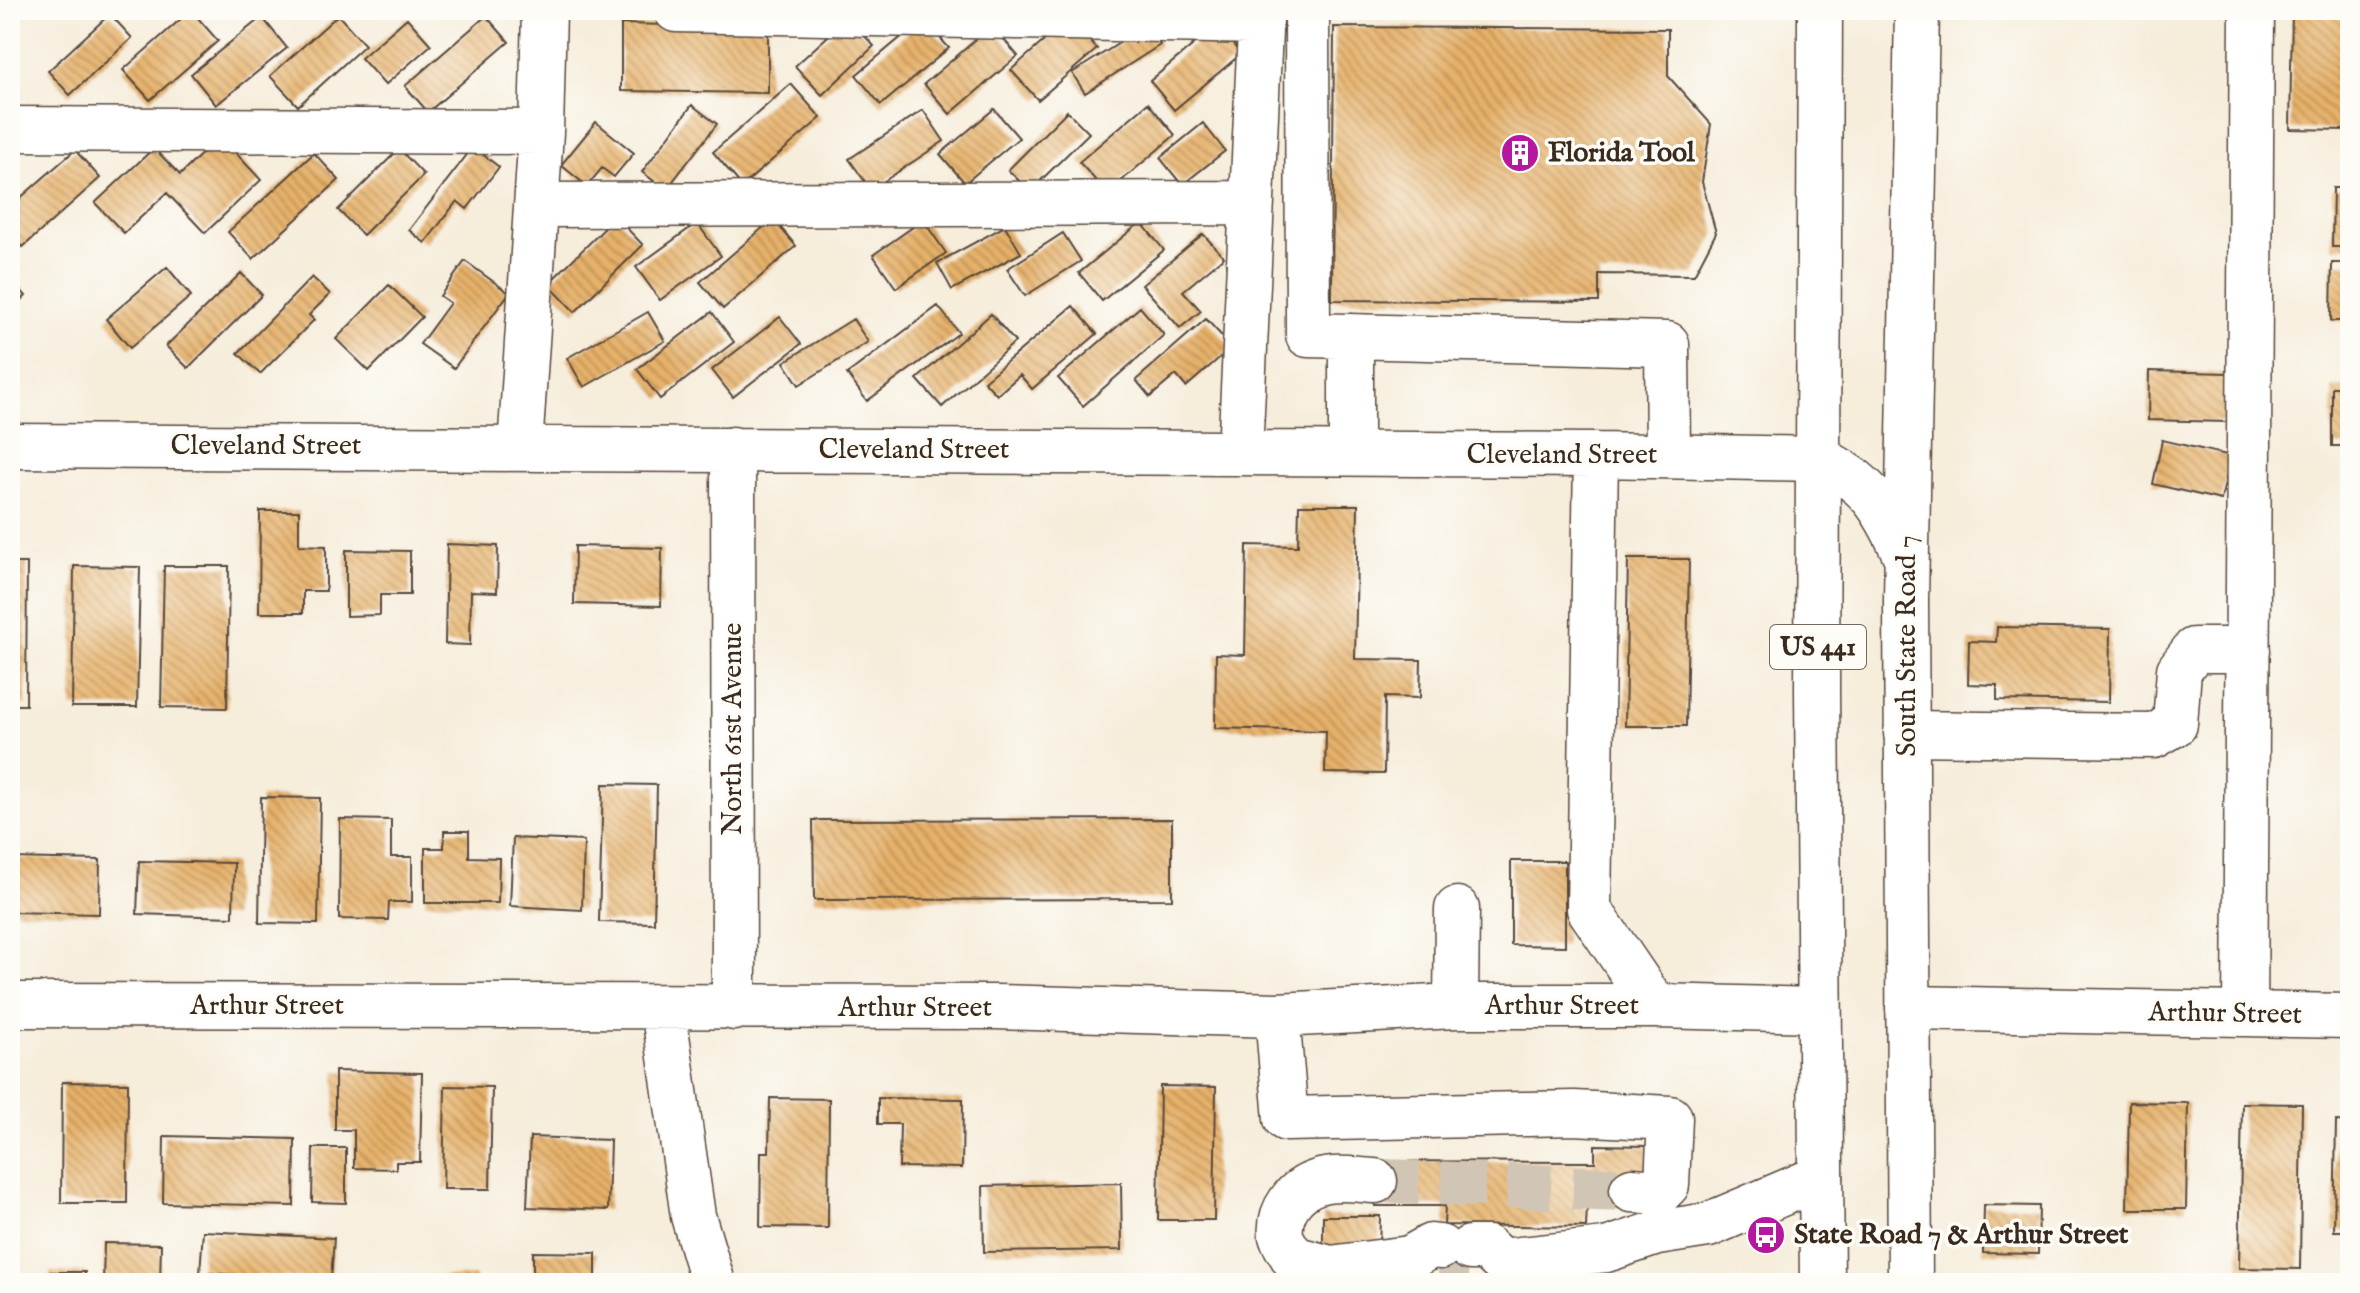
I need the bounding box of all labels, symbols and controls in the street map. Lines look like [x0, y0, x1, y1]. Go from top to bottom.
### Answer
building icon: Florida Tool [1499, 132, 1541, 174]
place label: Florida Tool [1548, 136, 1696, 171]
street label: Cleveland Street [171, 429, 362, 464]
street label: Cleveland Street [819, 433, 1010, 468]
street label: Cleveland Street [1467, 438, 1658, 473]
street label: South State Road 7 [1890, 535, 1925, 757]
street label: North 61st Avenue [716, 623, 751, 835]
road number: US 441 [1770, 625, 1866, 669]
street label: Arthur Street [189, 989, 344, 1024]
street label: Arthur Street [1484, 989, 1639, 1024]
street label: Arthur Street [837, 991, 992, 1026]
street label: Arthur Street [2147, 995, 2303, 1033]
bus stop icon: State Road 7 & Arthur Street [1745, 1214, 1787, 1256]
place label: State Road 7 & Arthur Street [1794, 1218, 2129, 1253]

